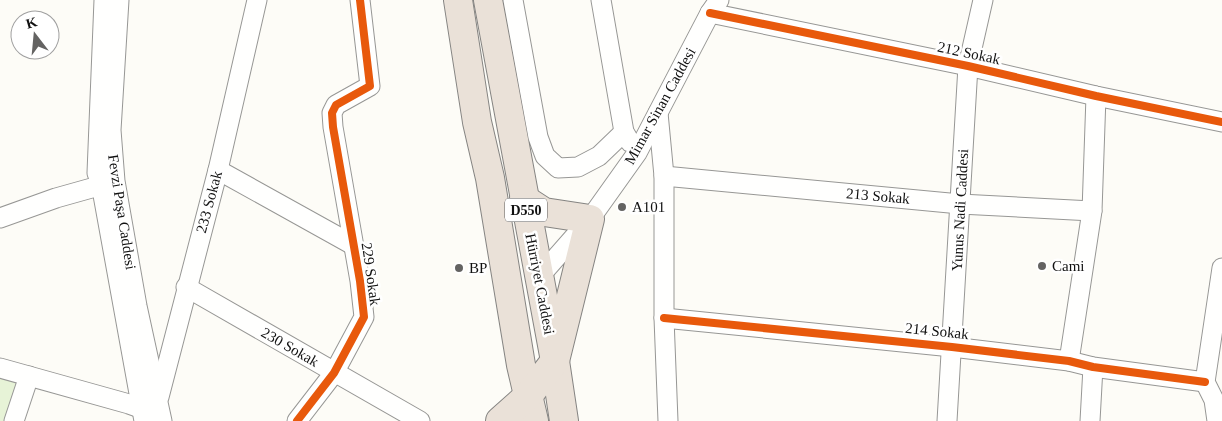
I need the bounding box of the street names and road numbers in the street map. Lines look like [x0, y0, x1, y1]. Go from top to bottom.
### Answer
street label: 212 Sokak [936, 39, 1002, 68]
street label: Mimar Sinan Caddesi [621, 45, 699, 167]
street label: Yunus Nadi Caddesi [949, 148, 971, 272]
street label: Fevzi Paşa Caddesi [105, 153, 139, 271]
street label: 233 Sokak [193, 169, 225, 235]
street label: 213 Sokak [846, 185, 911, 207]
road number: D550 [505, 198, 547, 222]
street label: Hürriyet Caddesi [522, 232, 558, 336]
street label: 229 Sokak [359, 241, 383, 307]
street label: 214 Sokak [904, 320, 970, 342]
street label: 230 Sokak [258, 324, 322, 370]

